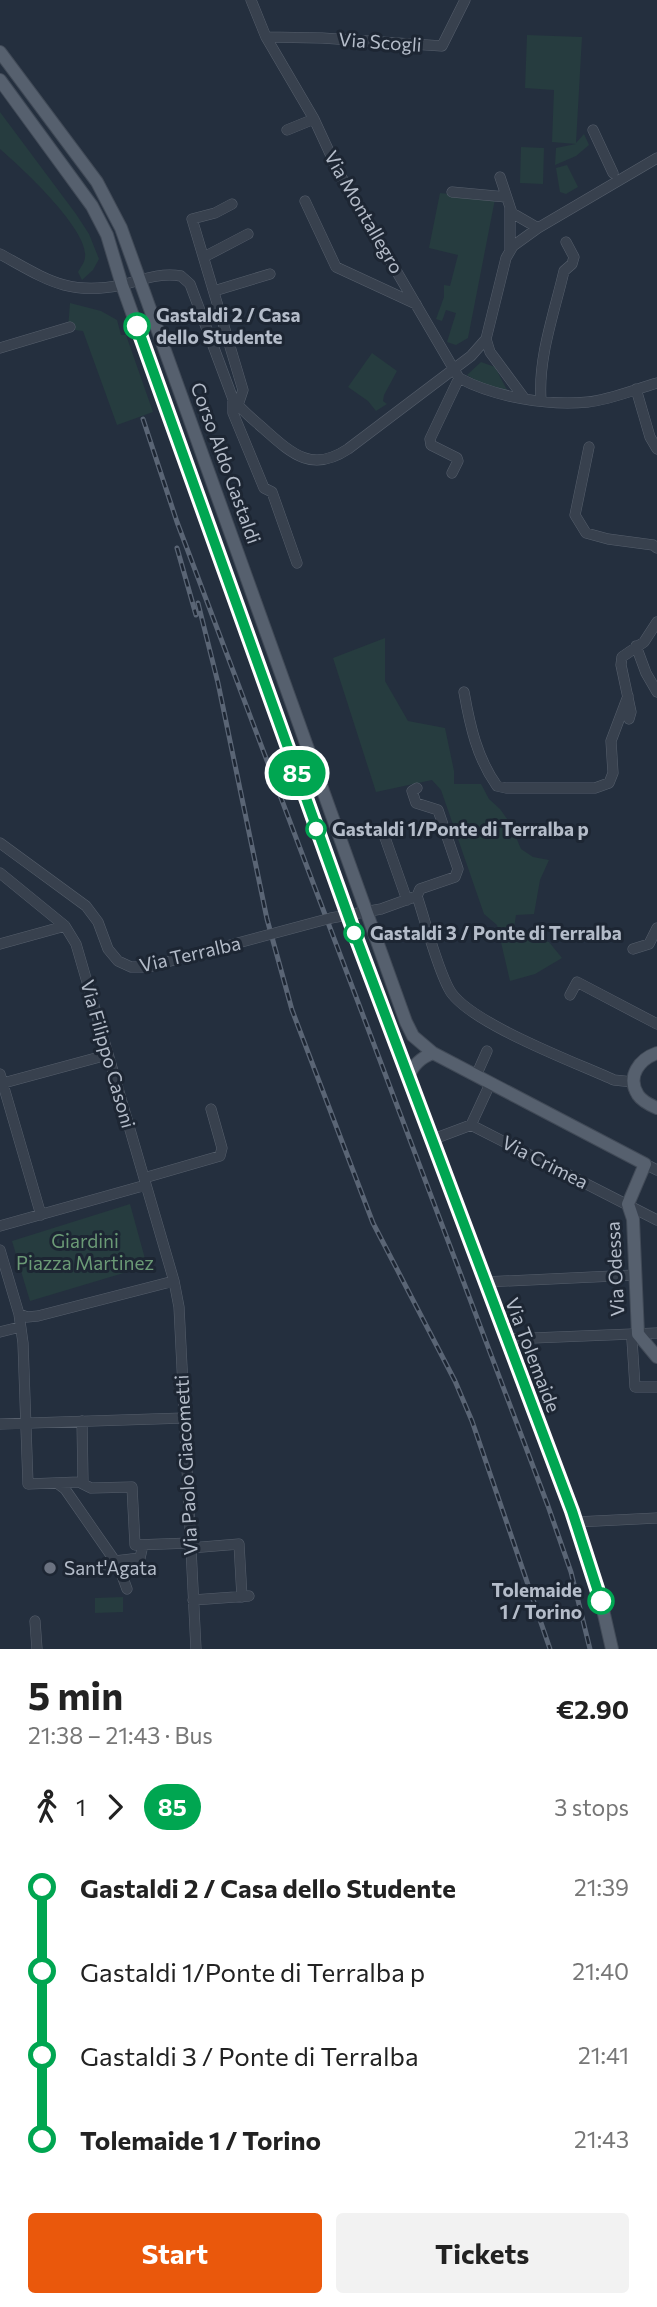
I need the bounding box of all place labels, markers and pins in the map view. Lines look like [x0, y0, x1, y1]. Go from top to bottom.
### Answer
place label: Gastaldi 2 / Casa dello Studente [156, 303, 300, 348]
marker: Gastaldi 2 / Casa dello Studente [124, 313, 150, 339]
place label: Gastaldi 1/Ponte di Terralba p [332, 817, 589, 840]
marker: Gastaldi 1/Ponte di Terralba p [306, 819, 326, 839]
place label: Gastaldi 3 / Ponte di Terralba [370, 921, 622, 944]
marker: Gastaldi 3 / Ponte di Terralba [344, 923, 364, 943]
place label: Sant'Agata [64, 1556, 157, 1579]
marker: Sant'Agata [42, 1560, 58, 1576]
place label: Tolemaide 1 / Torino [492, 1578, 582, 1623]
marker: Tolemaide 1 / Torino [588, 1588, 614, 1614]

